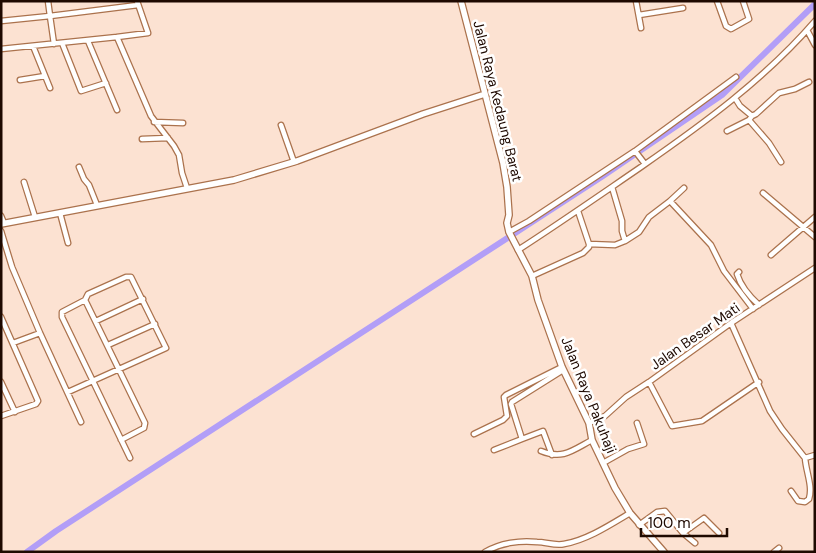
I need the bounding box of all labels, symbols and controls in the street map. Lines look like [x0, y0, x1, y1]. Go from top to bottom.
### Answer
street label: Jalan Raya Kedaung Barat [469, 19, 527, 183]
street label: Jalan Besar Mati [647, 298, 743, 374]
street label: Jalan Raya Pakuhaji [557, 334, 621, 456]
scale bar [641, 506, 727, 538]
text: 100 m [648, 513, 691, 533]

